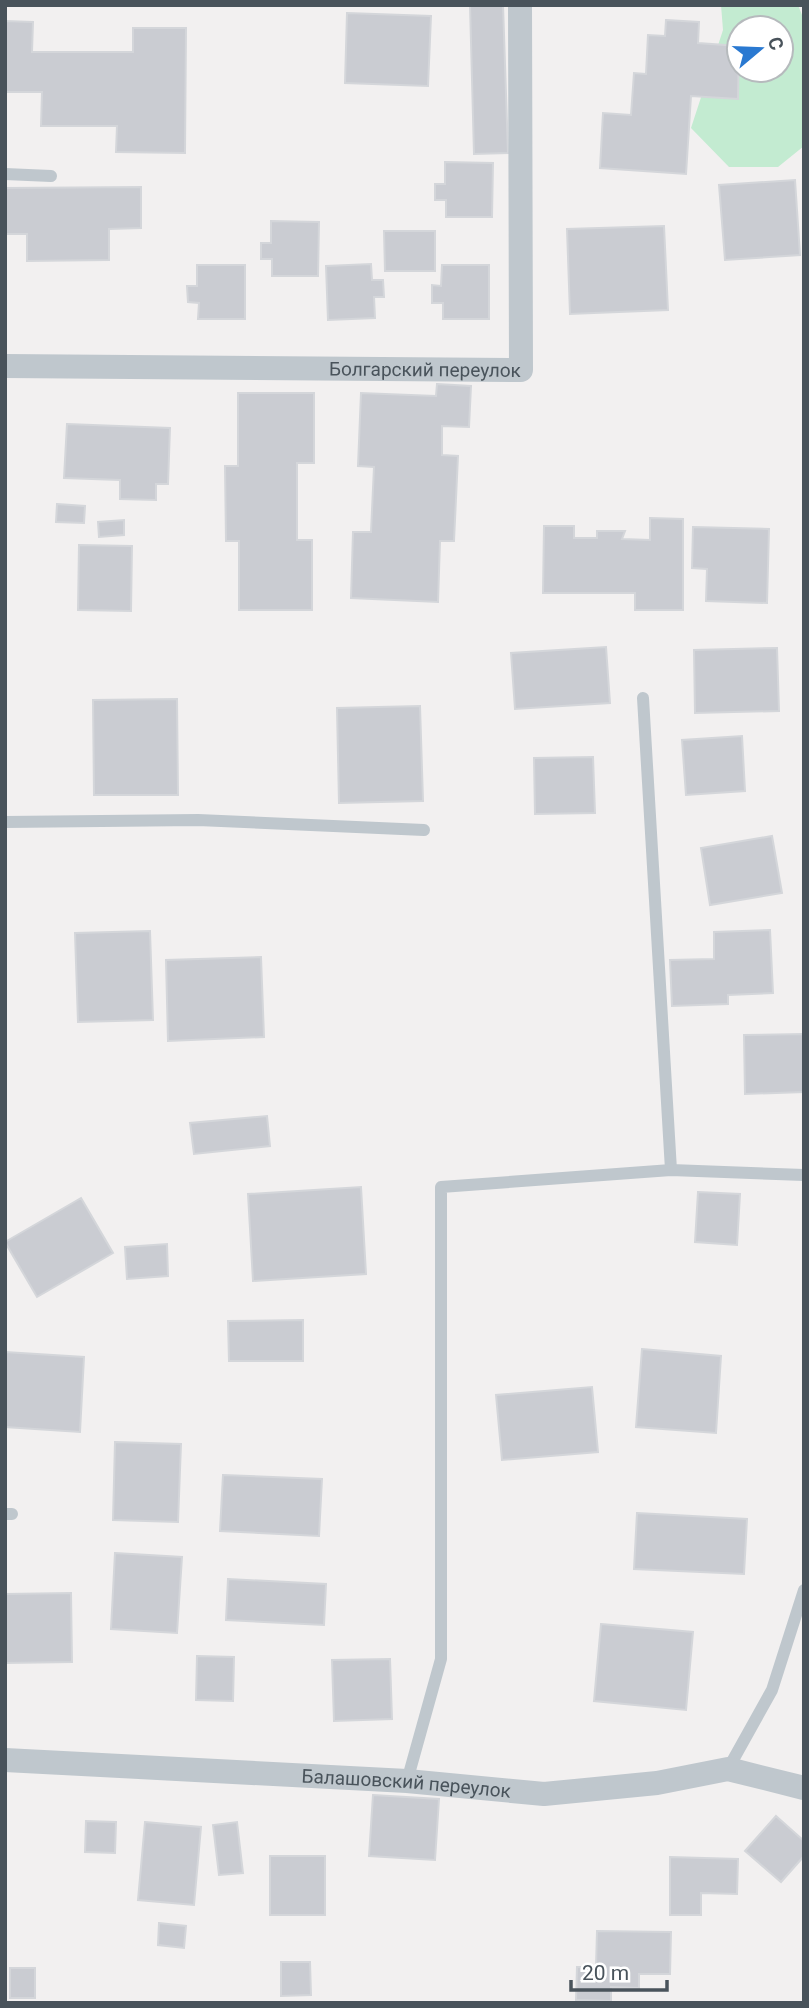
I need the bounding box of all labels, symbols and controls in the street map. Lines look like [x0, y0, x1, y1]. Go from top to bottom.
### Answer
north arrow [725, 14, 795, 84]
text: С [763, 34, 788, 53]
street label: Болгарский переулок [329, 357, 522, 382]
street label: Балашовский переулок [301, 1764, 513, 1802]
scale bar [571, 1948, 667, 1992]
text: 20 m [582, 1961, 629, 1985]

